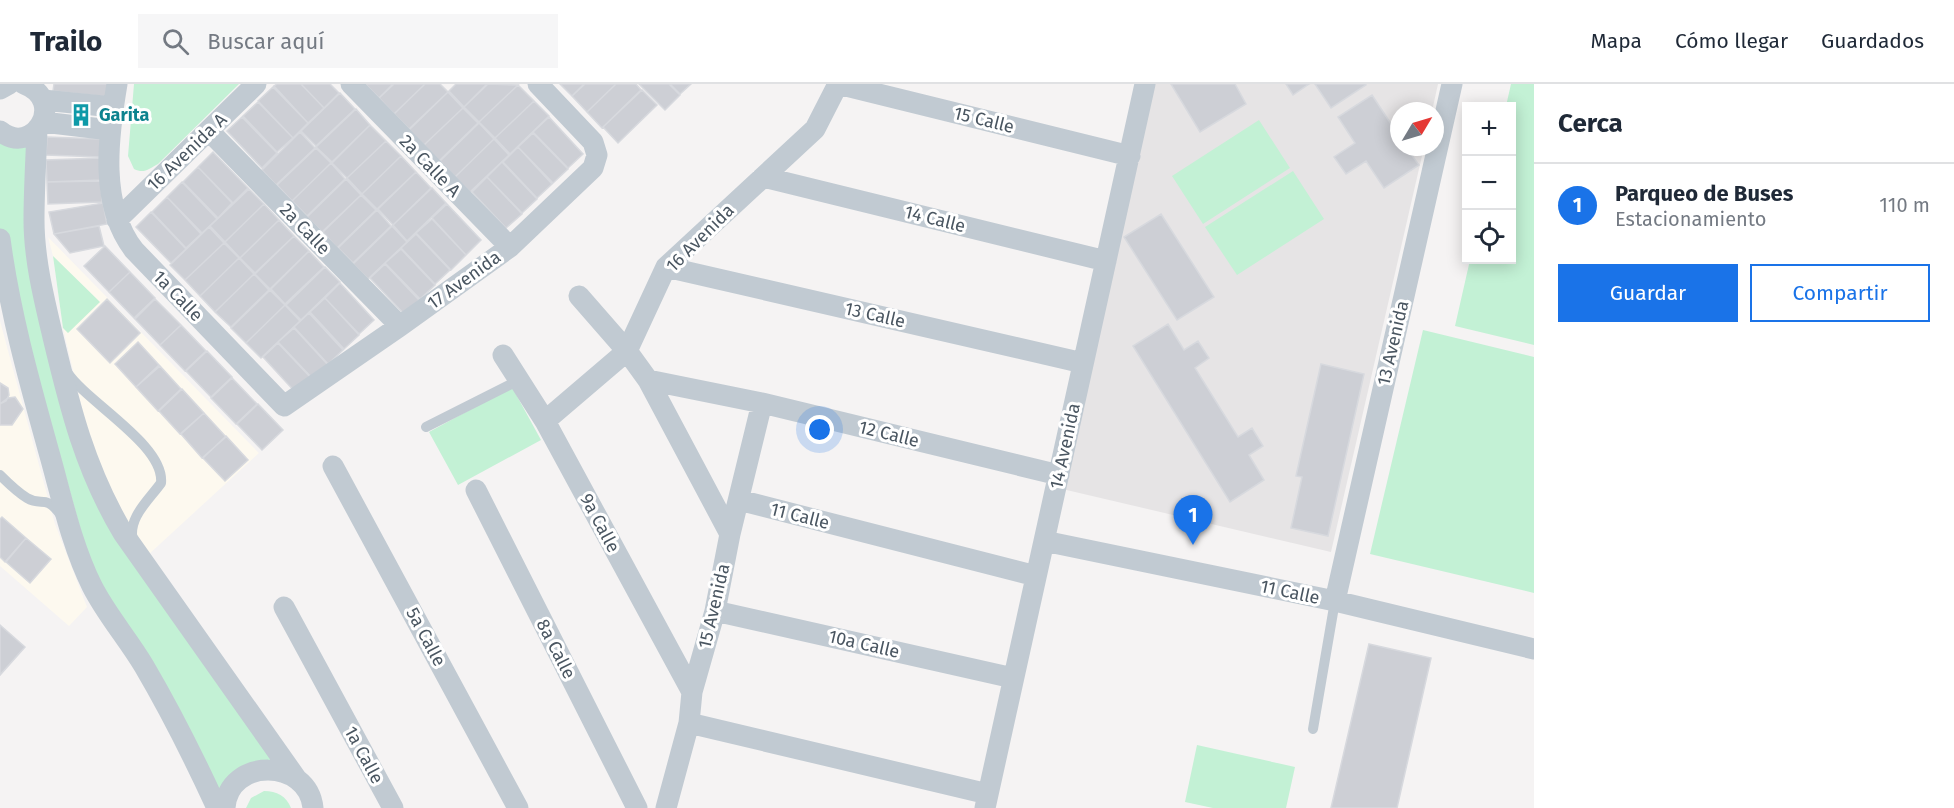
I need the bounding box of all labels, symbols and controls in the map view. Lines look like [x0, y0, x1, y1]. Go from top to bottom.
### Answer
search box [138, 14, 558, 68]
text: Trailo [30, 25, 102, 58]
icon: search [159, 25, 192, 58]
text: Buscar aquí [207, 28, 324, 55]
text: Mapa [1590, 28, 1642, 54]
text: Cómo llegar [1675, 28, 1788, 54]
text: Guardados [1821, 28, 1924, 54]
building icon: Garita [68, 102, 94, 128]
street label: 15 Calle [952, 102, 1016, 138]
north arrow [1390, 102, 1444, 156]
map controls [1462, 102, 1516, 264]
button: + [1462, 102, 1516, 156]
place label: Garita [99, 104, 149, 126]
street label: 16 Avenida A [143, 108, 232, 195]
text: Cerca [1558, 108, 1623, 139]
street label: 2a Calle A [395, 130, 466, 202]
button: − [1462, 156, 1516, 210]
text: Parqueo de Buses [1615, 180, 1793, 207]
text: 1 [1573, 193, 1582, 217]
text: 110 m [1879, 193, 1930, 217]
street label: 2a Calle [275, 199, 335, 259]
street label: 16 Avenida [661, 199, 739, 277]
street label: 14 Calle [902, 201, 968, 237]
text: Estacionamiento [1615, 207, 1766, 231]
button: locate [1462, 210, 1516, 264]
street label: 17 Avenida [423, 246, 505, 314]
button: Guardar [1558, 264, 1738, 322]
button: Compartir [1750, 264, 1930, 322]
street label: 1a Calle [149, 266, 207, 326]
street label: 13 Calle [843, 297, 907, 333]
street label: 13 Avenida [1373, 298, 1413, 388]
street label: 14 Avenida [1045, 401, 1085, 491]
your location [805, 415, 834, 444]
street label: 12 Calle [857, 416, 921, 452]
street label: 9a Calle [575, 490, 625, 556]
pin: 1 [1174, 496, 1212, 545]
street label: 11 Calle [768, 498, 832, 534]
street label: 15 Avenida [694, 561, 734, 651]
street label: 11 Calle [1258, 575, 1322, 609]
street label: 5a Calle [401, 604, 451, 670]
street label: 8a Calle [532, 615, 580, 683]
street label: 10a Calle [826, 625, 902, 663]
street label: 1a Calle [340, 722, 388, 788]

